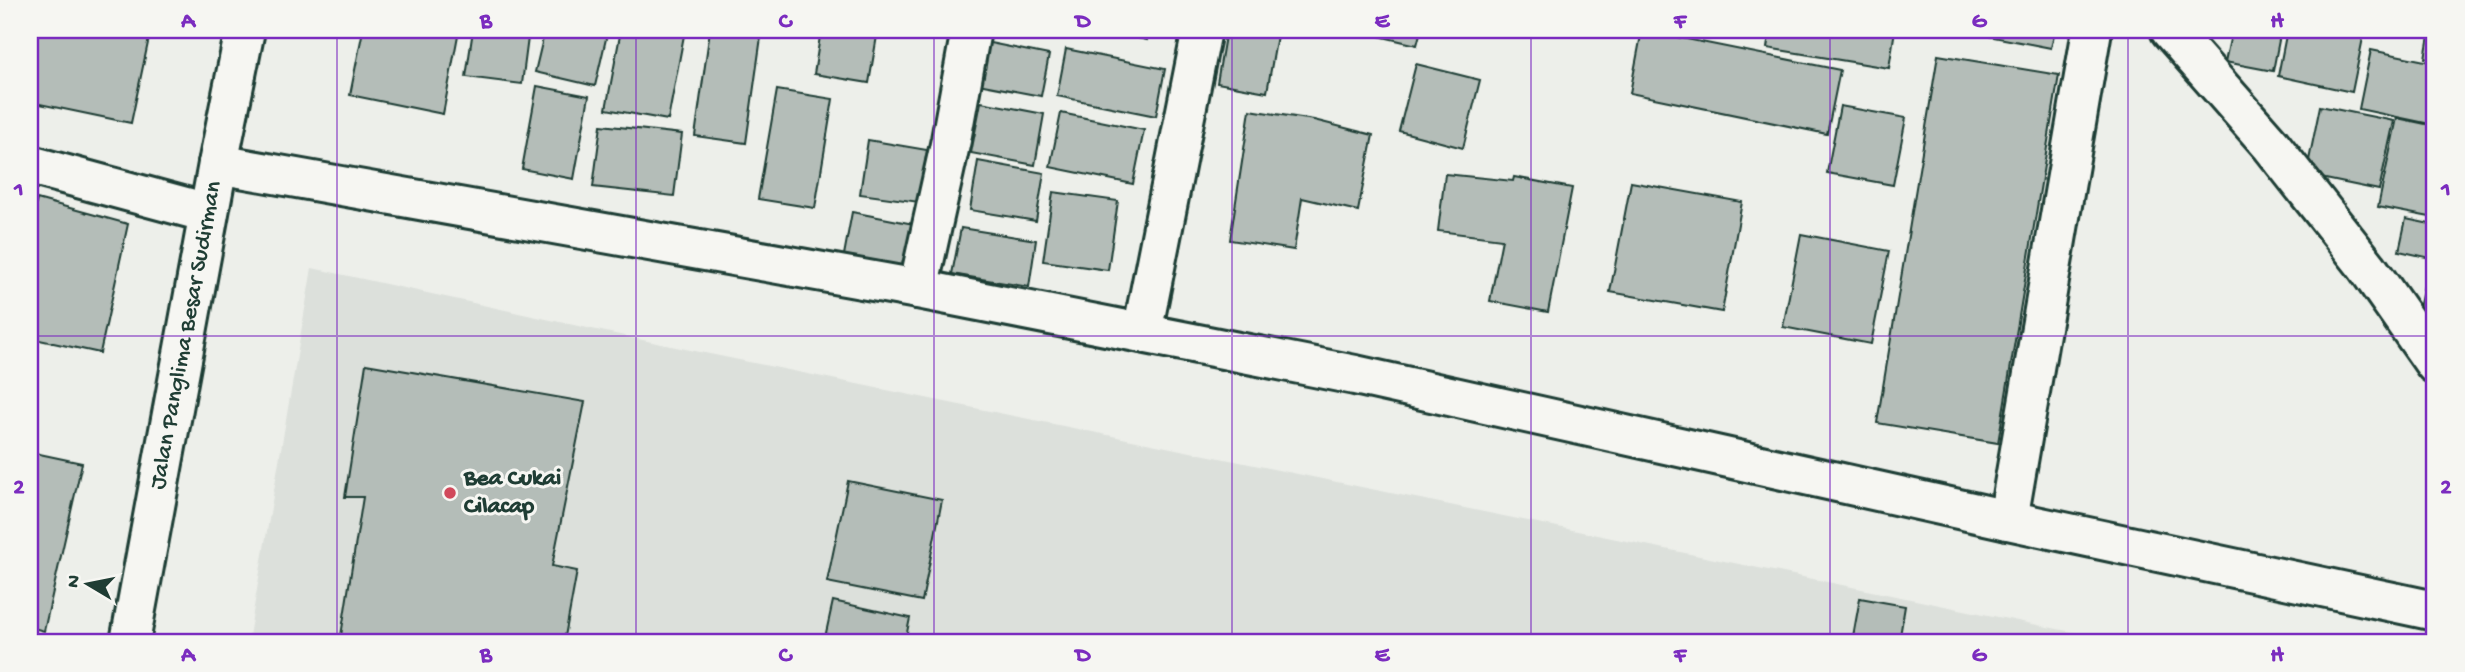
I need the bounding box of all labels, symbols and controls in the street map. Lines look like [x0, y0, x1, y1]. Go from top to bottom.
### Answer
text: A [180, 9, 196, 36]
text: B [479, 9, 493, 36]
text: C [779, 9, 794, 36]
text: D [1074, 9, 1092, 36]
text: E [1375, 9, 1391, 36]
text: F [1673, 9, 1688, 36]
text: G [1972, 9, 1988, 36]
text: H [2270, 9, 2284, 36]
text: 1 [13, 177, 24, 204]
text: 1 [2440, 177, 2451, 204]
street label: Jalan Panglima Besar Sudirman [144, 178, 229, 492]
place label: Bea Cukai Cilacap [463, 465, 561, 522]
text: 2 [13, 475, 25, 502]
text: 2 [2440, 475, 2452, 502]
marker: Bea Cukai Cilacap [442, 485, 458, 501]
north arrow [52, 550, 122, 620]
text: N [62, 574, 87, 590]
text: A [180, 643, 196, 670]
text: B [479, 643, 493, 670]
text: C [779, 643, 794, 670]
text: D [1074, 643, 1092, 670]
text: E [1375, 643, 1391, 670]
text: F [1673, 643, 1688, 670]
text: G [1972, 643, 1988, 670]
text: H [2270, 643, 2284, 670]

